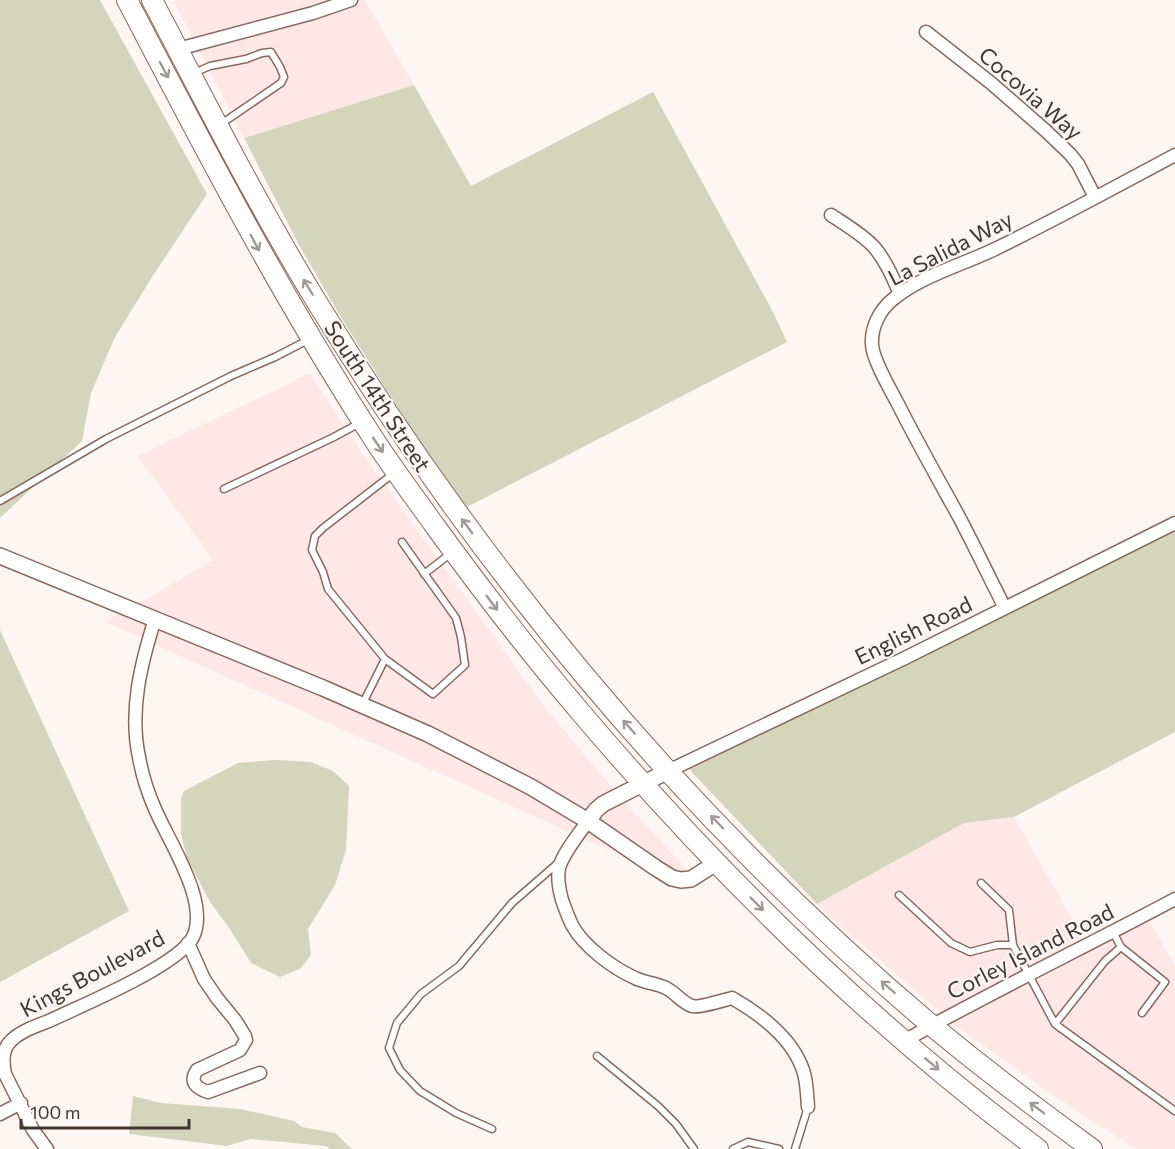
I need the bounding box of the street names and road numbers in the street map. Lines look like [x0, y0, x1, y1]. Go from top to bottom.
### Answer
street label: Cocovia Way [974, 41, 1088, 145]
street label: La Salida Way [883, 205, 1017, 291]
street label: South 14th Street [319, 315, 437, 477]
street label: English Road [850, 590, 976, 670]
street label: Corley Island Road [942, 897, 1118, 1005]
street label: Kings Boulevard [15, 924, 169, 1022]

